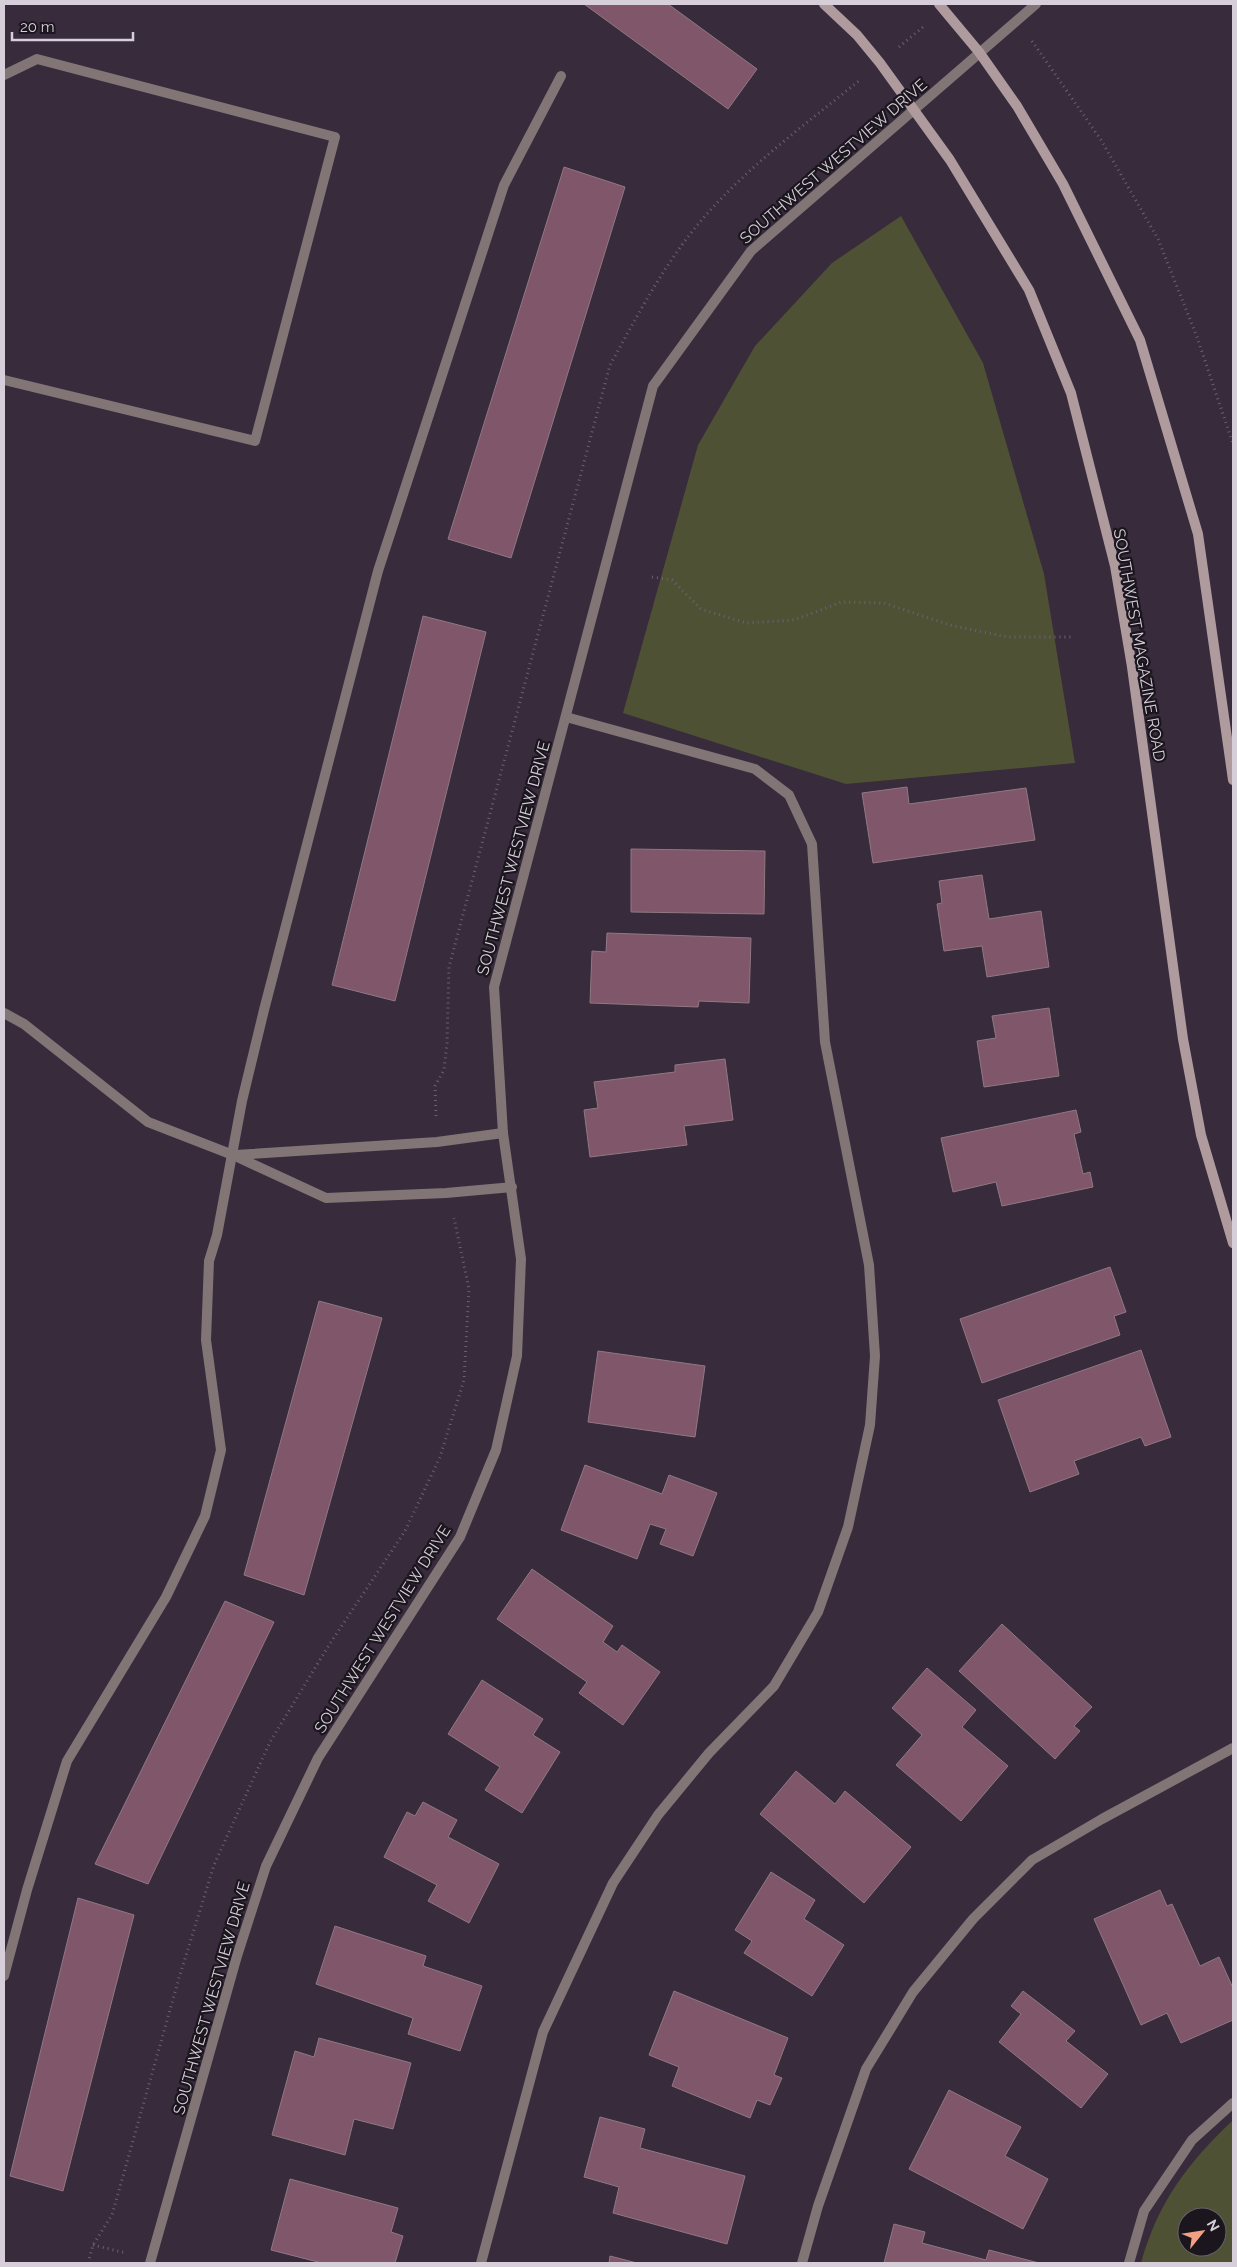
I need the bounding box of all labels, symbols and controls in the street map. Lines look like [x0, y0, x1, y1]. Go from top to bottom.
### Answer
scale bar [12, 10, 134, 42]
text: 20 m [20, 18, 55, 36]
street label: SOUTHWEST WESTVIEW DRIVE [736, 75, 931, 248]
street label: SOUTHWEST MAGAZINE ROAD [1110, 527, 1169, 763]
street label: SOUTHWEST WESTVIEW DRIVE [473, 739, 554, 977]
street label: SOUTHWEST WESTVIEW DRIVE [310, 1522, 455, 1737]
street label: SOUTHWEST WESTVIEW DRIVE [169, 1879, 254, 2117]
north arrow [1177, 2207, 1227, 2257]
text: N [1204, 2217, 1223, 2234]

